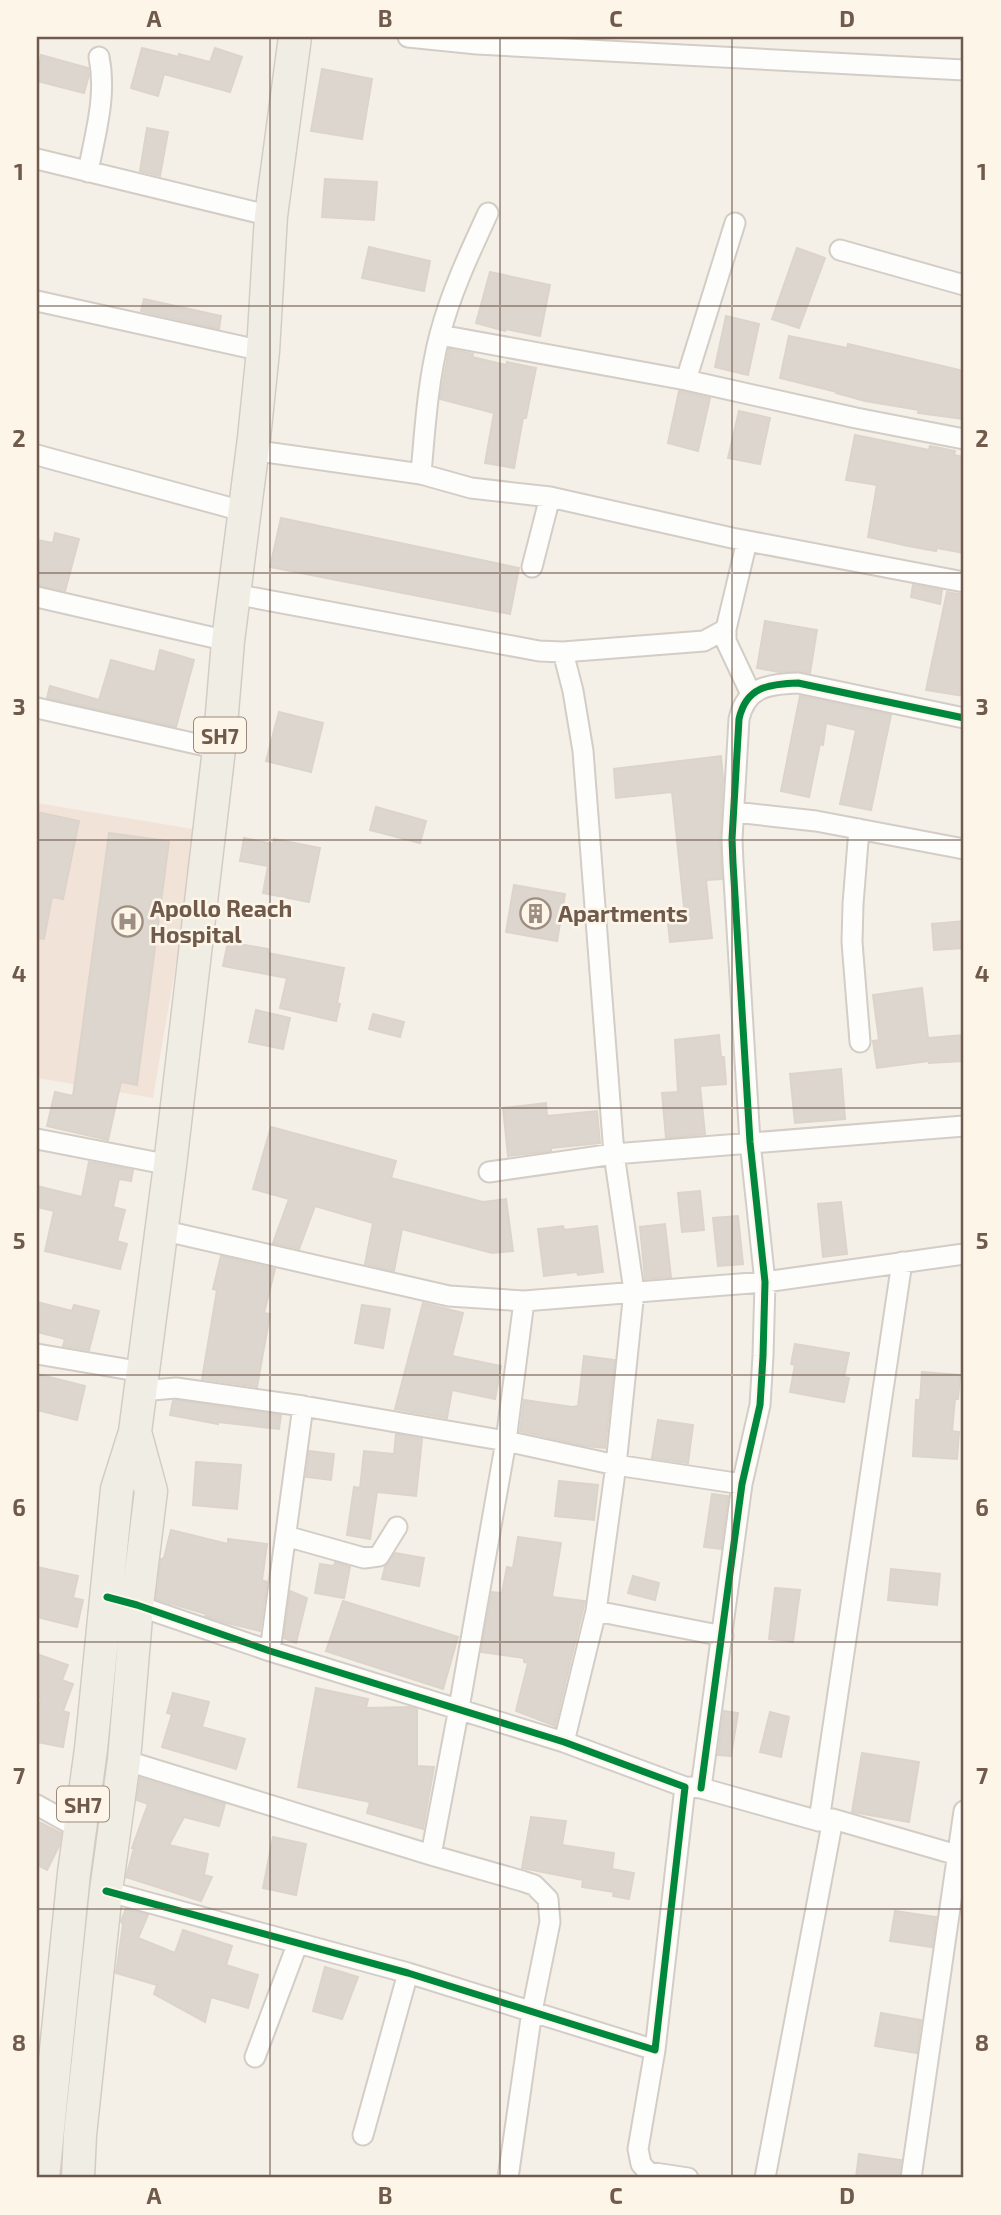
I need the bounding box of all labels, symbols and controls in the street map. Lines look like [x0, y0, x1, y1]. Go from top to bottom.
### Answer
text: A [146, 4, 162, 32]
text: B [378, 4, 392, 32]
text: C [609, 4, 623, 32]
text: D [839, 4, 855, 32]
text: 1 [14, 157, 24, 185]
text: 1 [977, 157, 987, 185]
text: 2 [12, 424, 26, 452]
text: 2 [975, 424, 989, 452]
text: 3 [12, 692, 26, 720]
text: 3 [975, 692, 989, 720]
road number: SH7 [194, 718, 246, 752]
place label: Apollo Reach Hospital [150, 894, 292, 948]
building icon: Apartments [518, 896, 552, 930]
place label: Apartments [558, 899, 688, 927]
hospital icon: Apollo Reach Hospital [110, 904, 144, 938]
text: 4 [12, 959, 26, 987]
text: 4 [975, 959, 989, 987]
text: 5 [13, 1226, 25, 1254]
text: 5 [976, 1226, 988, 1254]
text: 6 [12, 1493, 26, 1521]
text: 6 [975, 1493, 989, 1521]
text: 7 [13, 1761, 25, 1789]
text: 7 [976, 1761, 988, 1789]
road number: SH7 [57, 1786, 109, 1822]
text: 8 [12, 2028, 26, 2056]
text: 8 [975, 2028, 989, 2056]
text: A [146, 2181, 162, 2209]
text: B [378, 2181, 392, 2209]
text: C [609, 2181, 623, 2209]
text: D [839, 2181, 855, 2209]

